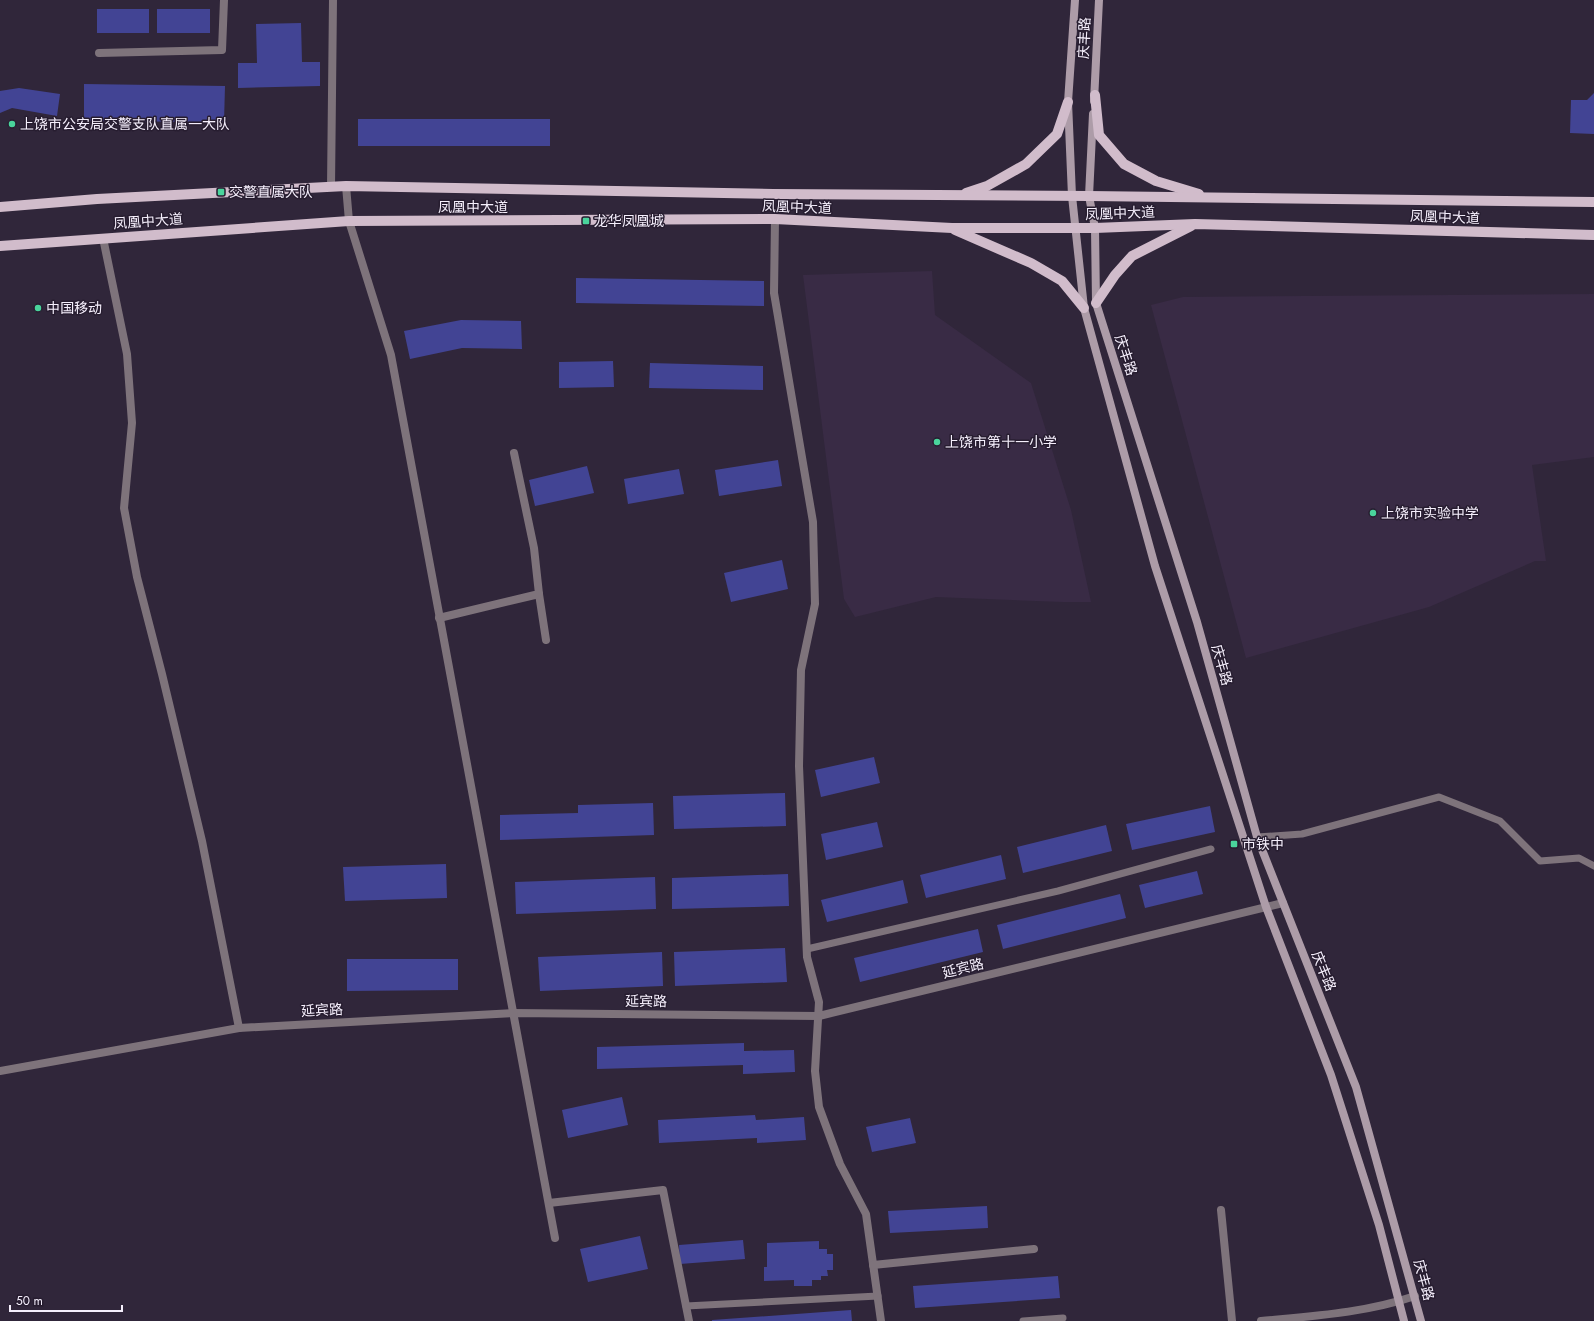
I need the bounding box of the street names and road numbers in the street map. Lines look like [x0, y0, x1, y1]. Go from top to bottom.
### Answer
street label: 庆丰路 [1073, 17, 1095, 59]
street label: 凤凰中大道 [762, 196, 832, 218]
street label: 凤凰中大道 [438, 197, 508, 217]
street label: 凤凰中大道 [1085, 202, 1155, 224]
street label: 凤凰中大道 [1410, 206, 1480, 228]
street label: 凤凰中大道 [112, 209, 184, 233]
street label: 庆丰路 [1110, 332, 1142, 378]
street label: 庆丰路 [1207, 642, 1237, 688]
street label: 庆丰路 [1307, 948, 1341, 994]
street label: 延宾路 [940, 953, 986, 983]
street label: 延宾路 [625, 991, 667, 1011]
street label: 延宾路 [301, 999, 343, 1021]
street label: 庆丰路 [1409, 1257, 1439, 1303]

